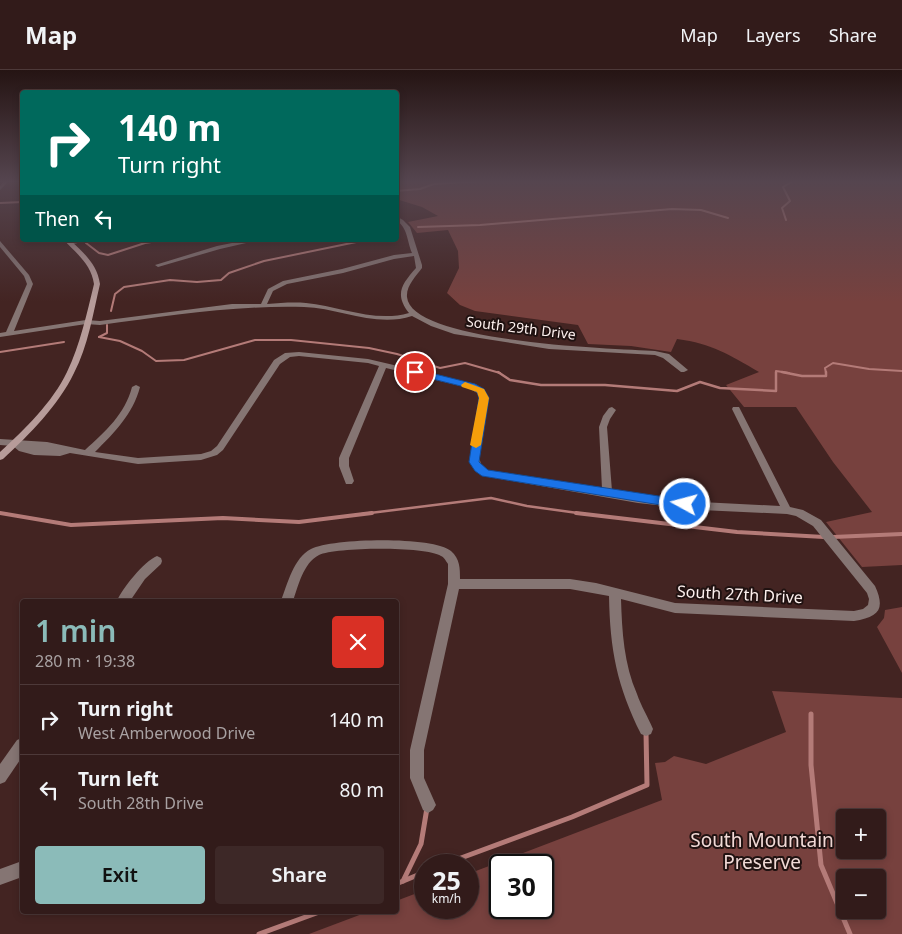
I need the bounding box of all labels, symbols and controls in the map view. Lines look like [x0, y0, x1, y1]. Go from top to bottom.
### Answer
text: Map [25, 18, 77, 51]
text: Map [680, 23, 718, 47]
text: Layers [746, 23, 801, 47]
text: Share [829, 23, 877, 47]
text: 140 m [118, 104, 221, 151]
icon: right [35, 110, 100, 175]
text: Turn right [118, 149, 221, 179]
icon: left [90, 205, 118, 233]
text: Then [35, 206, 80, 232]
street label: South 29th Drive [465, 311, 577, 344]
pin [394, 351, 436, 393]
icon: arrive [401, 358, 429, 386]
position arrow [658, 477, 710, 529]
street label: South 27th Drive [677, 580, 803, 608]
text: 1 min [35, 610, 116, 651]
button: close [332, 616, 384, 668]
text: 280 m · 19:38 [35, 650, 135, 672]
text: Turn right [78, 696, 173, 722]
icon: right [35, 706, 63, 734]
text: 140 m [329, 707, 384, 733]
text: West Amberwood Drive [78, 722, 255, 744]
text: Turn left [78, 766, 159, 792]
icon: left [35, 776, 63, 804]
text: 80 m [340, 777, 384, 803]
text: South 28th Drive [78, 792, 204, 814]
map controls [836, 809, 886, 919]
button: + [836, 809, 886, 859]
park label: South Mountain Preserve [690, 827, 834, 875]
button: Exit [35, 846, 205, 904]
button: Share [215, 846, 384, 904]
speed limit sign: 30 [489, 854, 554, 919]
text: 25 [432, 863, 461, 897]
button: − [836, 869, 886, 919]
text: km/h [432, 890, 461, 907]

